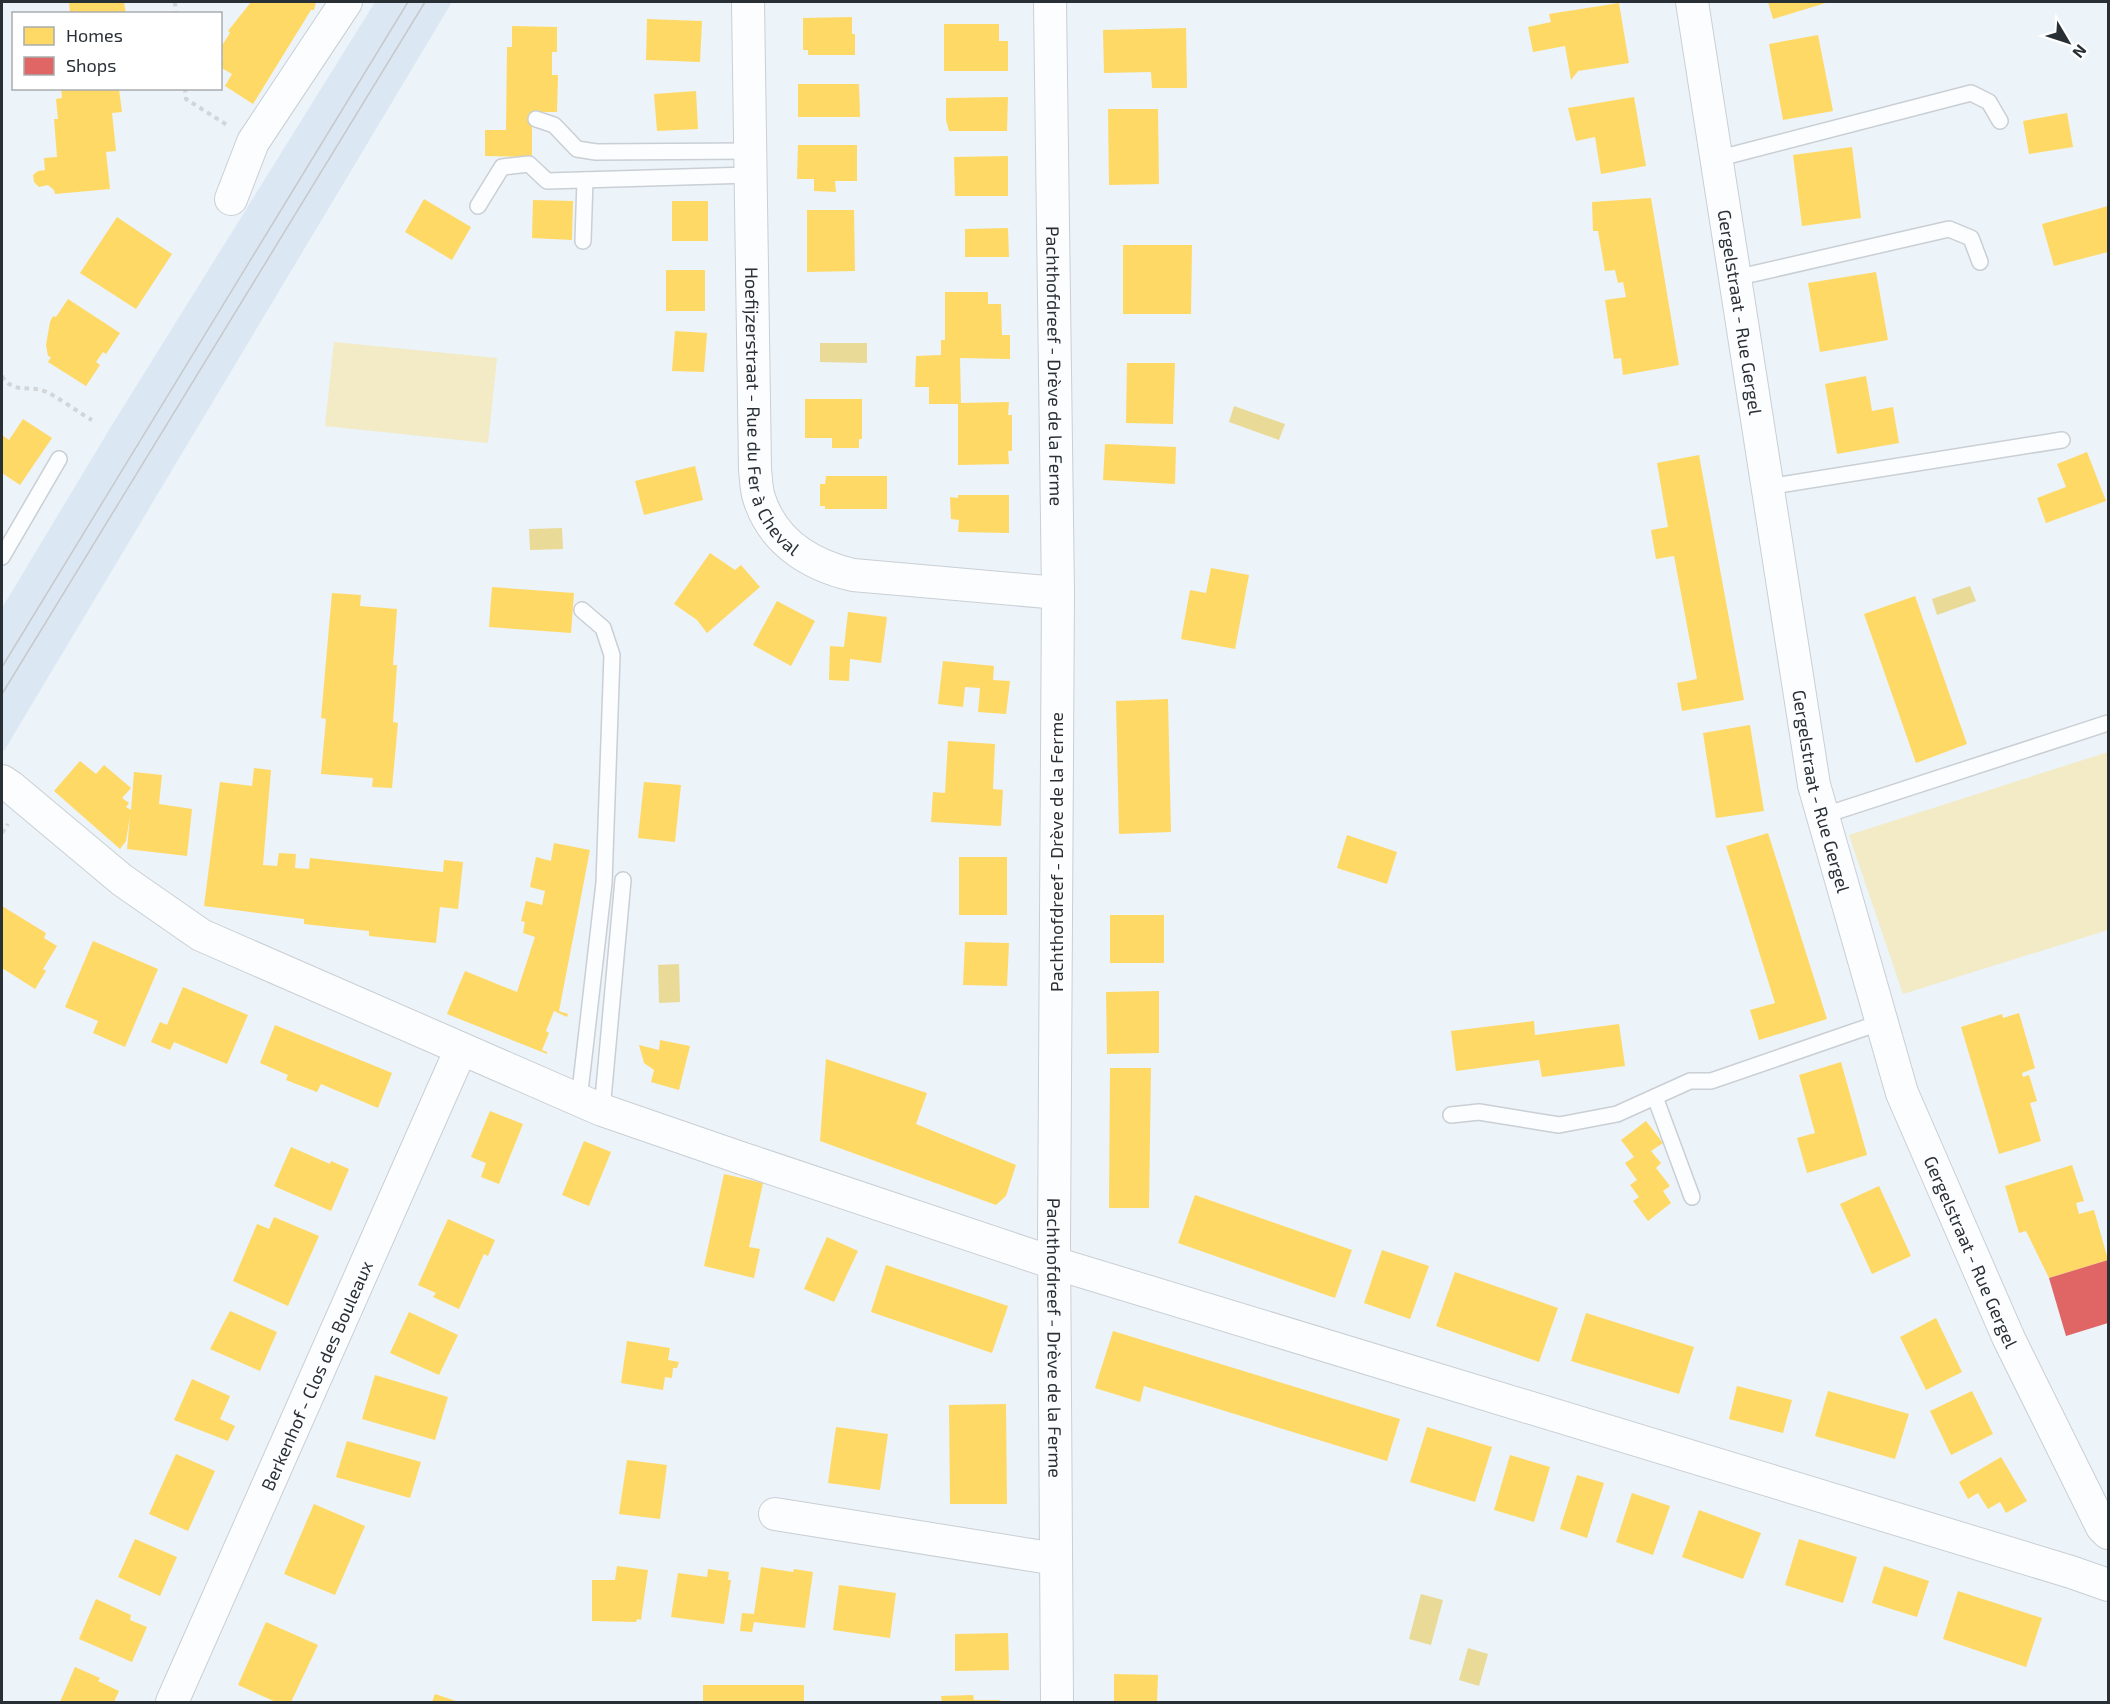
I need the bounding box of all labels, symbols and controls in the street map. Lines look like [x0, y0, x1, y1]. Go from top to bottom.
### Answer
legend [12, 12, 222, 90]
north arrow [2038, 12, 2098, 72]
text: Homes [66, 24, 123, 46]
text: N [2069, 41, 2091, 62]
text: Shops [66, 54, 116, 76]
street label: Gergelstraat - Rue Gergel [1714, 208, 1767, 417]
street label: Pachthofdreef - Drève de la Ferme [1042, 226, 1068, 506]
street label: Hoefijzerstraat - Rue du Fer à Cheval [741, 267, 805, 560]
street label: Gergelstraat - Rue Gergel [1788, 688, 1855, 896]
street label: Pachthofdreef - Drève de la Ferme [1045, 712, 1067, 992]
street label: Gergelstraat - Rue Gergel [1920, 1152, 2023, 1352]
street label: Pachthofdreef - Drève de la Ferme [1043, 1198, 1067, 1478]
street label: Berkenhof - Clos des Bouleaux [256, 1257, 377, 1494]

